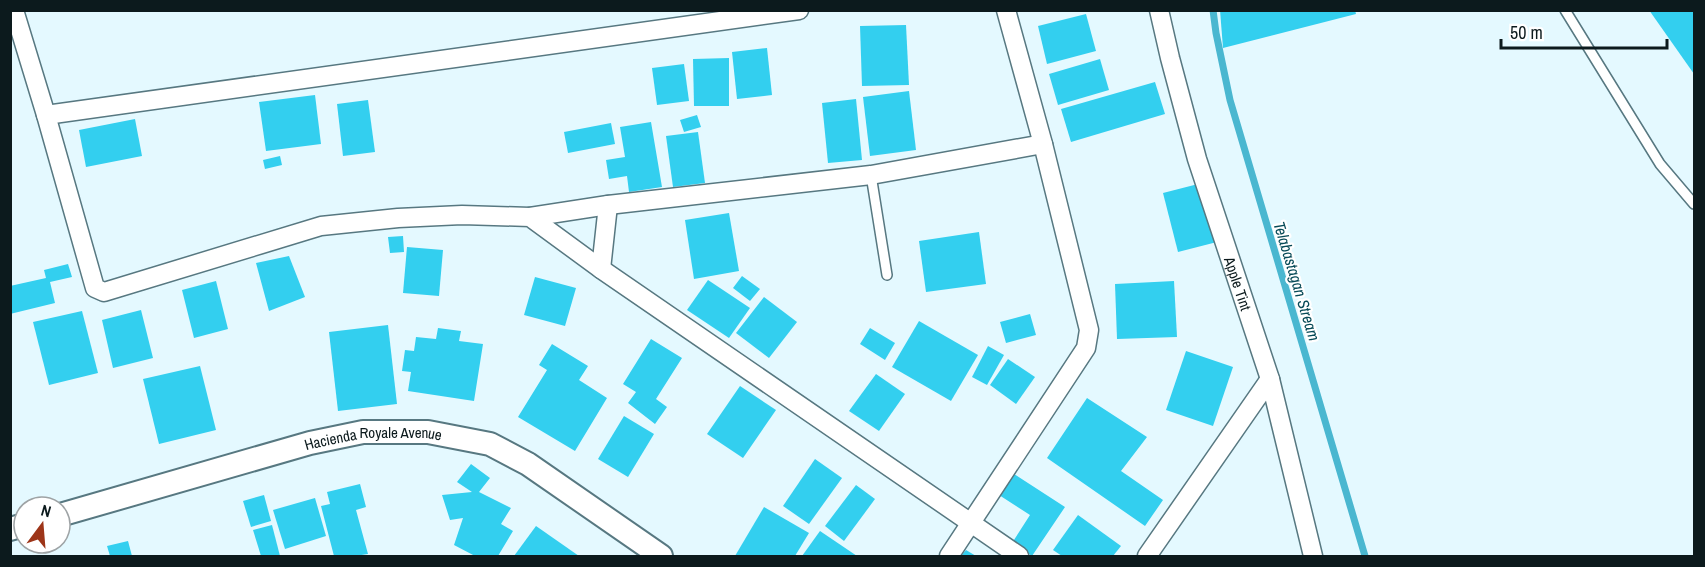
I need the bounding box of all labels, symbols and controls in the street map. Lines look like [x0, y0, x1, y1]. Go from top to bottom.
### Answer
scale bar [1501, 12, 1668, 50]
text: 50 m [1510, 20, 1543, 45]
water label: Telabastagan Stream [1268, 219, 1326, 343]
street label: Apple Tint [1219, 253, 1257, 314]
street label: Hacienda Royale Avenue [302, 422, 444, 455]
north arrow [12, 495, 72, 555]
text: N [39, 499, 54, 522]

